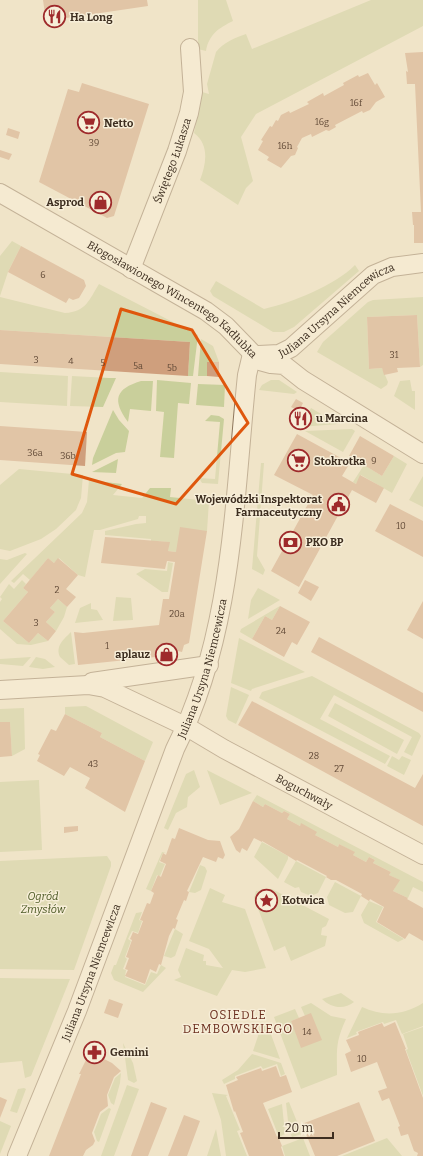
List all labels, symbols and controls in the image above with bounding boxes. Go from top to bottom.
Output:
restaurant icon: Ha Long [42,4,68,30]
place label: Ha Long [70,11,113,24]
house number: 16f [350,98,363,108]
supermarket icon: Netto [76,110,102,136]
street label: Świętego Łukasza [150,116,194,205]
place label: Netto [104,117,133,130]
house number: 16g [315,117,329,127]
house number: 39 [89,138,99,148]
house number: 16h [278,141,293,151]
shop icon: Asprod [87,189,113,215]
place label: Asprod [46,196,84,209]
street label: Błogosławionego Wincentego Kadłubka [85,238,260,361]
street label: Juliana Ursyna Niemcewicza [275,260,396,360]
house number: 6 [40,270,46,280]
house number: 31 [390,350,399,360]
house number: 3 [33,355,39,365]
house number: 4 [68,356,74,366]
house number: 5 [101,358,106,368]
house number: 5a [133,361,143,371]
house number: 5b [167,363,177,373]
restaurant icon: u Marcina [288,405,314,431]
place label: u Marcina [316,412,369,425]
house number: 36a [27,448,43,458]
supermarket icon: Stokrotka [286,448,312,474]
house number: 36b [60,451,76,461]
place label: Stokrotka [314,455,366,468]
house number: 9 [371,456,377,466]
public building icon: Wojewódzki Inspektorat Farmaceutyczny [325,492,351,518]
place label: Wojewódzki Inspektorat Farmaceutyczny [195,493,323,519]
house number: 10 [396,521,406,531]
bank icon: PKO BP [278,529,304,555]
place label: PKO BP [306,536,344,549]
house number: 2 [55,585,60,595]
street label: Juliana Ursyna Niemcewicza [174,598,229,741]
house number: 20a [169,609,185,619]
house number: 3 [33,618,39,628]
house number: 24 [276,626,287,636]
house number: 1 [105,641,109,651]
shop icon: aplauz [153,641,179,667]
place label: aplauz [115,648,150,661]
house number: 28 [309,751,319,761]
house number: 43 [88,759,98,769]
house number: 27 [334,764,344,774]
street label: Boguchwały [273,771,335,812]
place icon: Kotwica [253,887,279,913]
park label: Ogród Zmysłów [21,890,66,916]
place label: Kotwica [282,894,325,907]
street label: Juliana Ursyna Niemcewicza [58,902,123,1044]
district label: OSIEDLE DEMBOWSKIEGO [183,1008,293,1036]
house number: 14 [303,1027,312,1037]
pharmacy icon: Gemini [82,1039,108,1065]
place label: Gemini [110,1046,149,1059]
house number: 10 [357,1054,367,1064]
scale bar [279,1114,333,1140]
text: 20 m [285,1121,314,1135]

